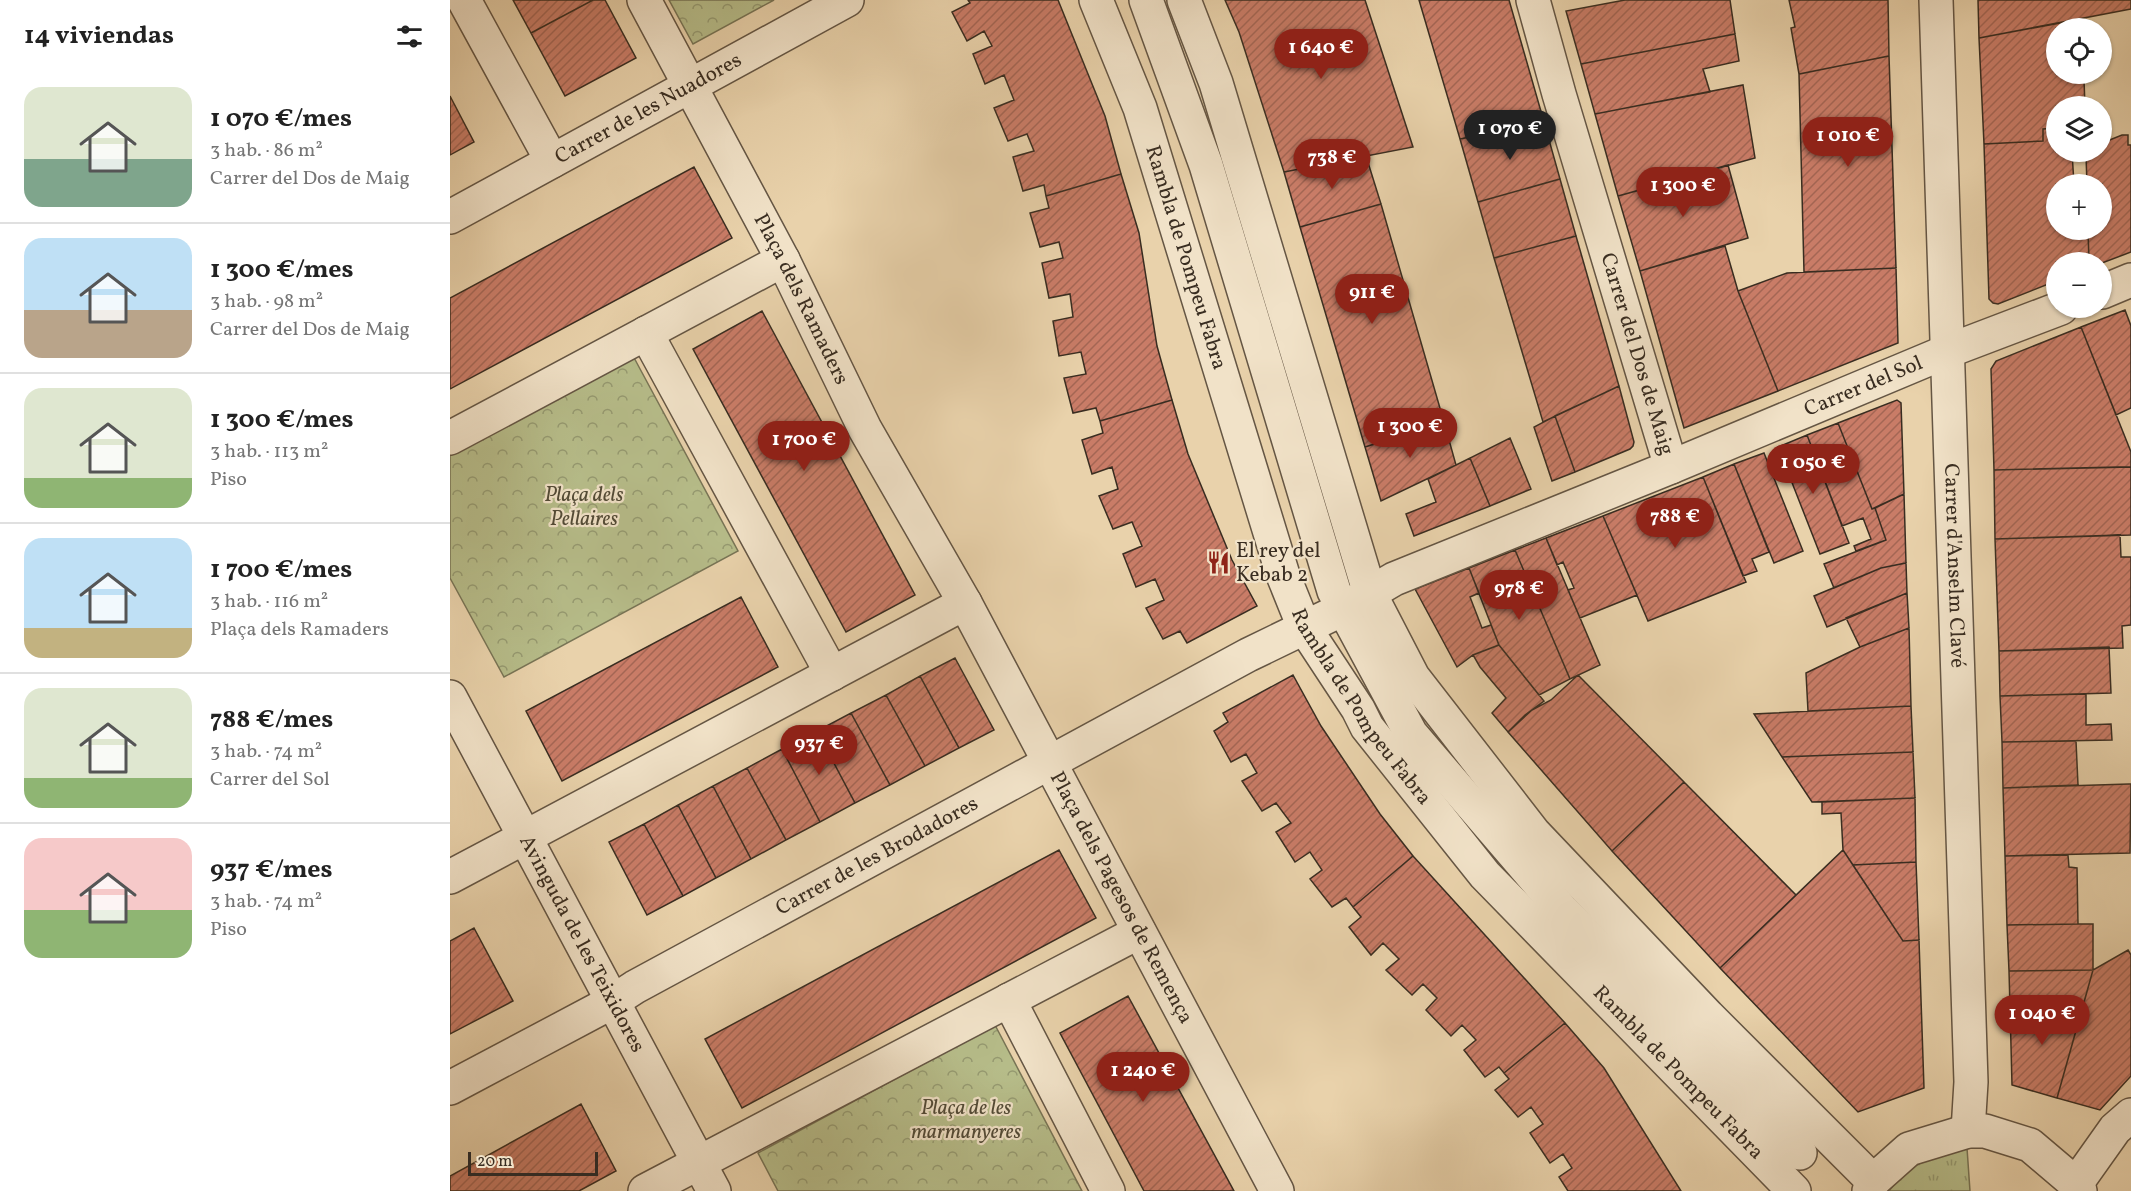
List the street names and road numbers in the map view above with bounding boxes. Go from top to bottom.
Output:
street label: Carrer de les Nuadores [550,46,747,171]
street label: Rambla de Pompeu Fabra [1138,142,1234,373]
street label: Plaça dels Ramaders [746,208,856,390]
street label: Carrer del Dos de Maig [1593,249,1681,459]
street label: Carrer del Sol [1800,349,1927,424]
street label: Carrer d'Anselm Clavé [1936,463,1972,669]
street label: Rambla de Pompeu Fabra [1284,604,1438,811]
street label: Plaça dels Pagesos de Remença [1042,766,1200,1029]
street label: Carrer de les Brodadores [770,789,983,923]
street label: Avinguda de les Teixidores [512,830,652,1058]
street label: Rambla de Pompeu Fabra [1586,979,1770,1166]

